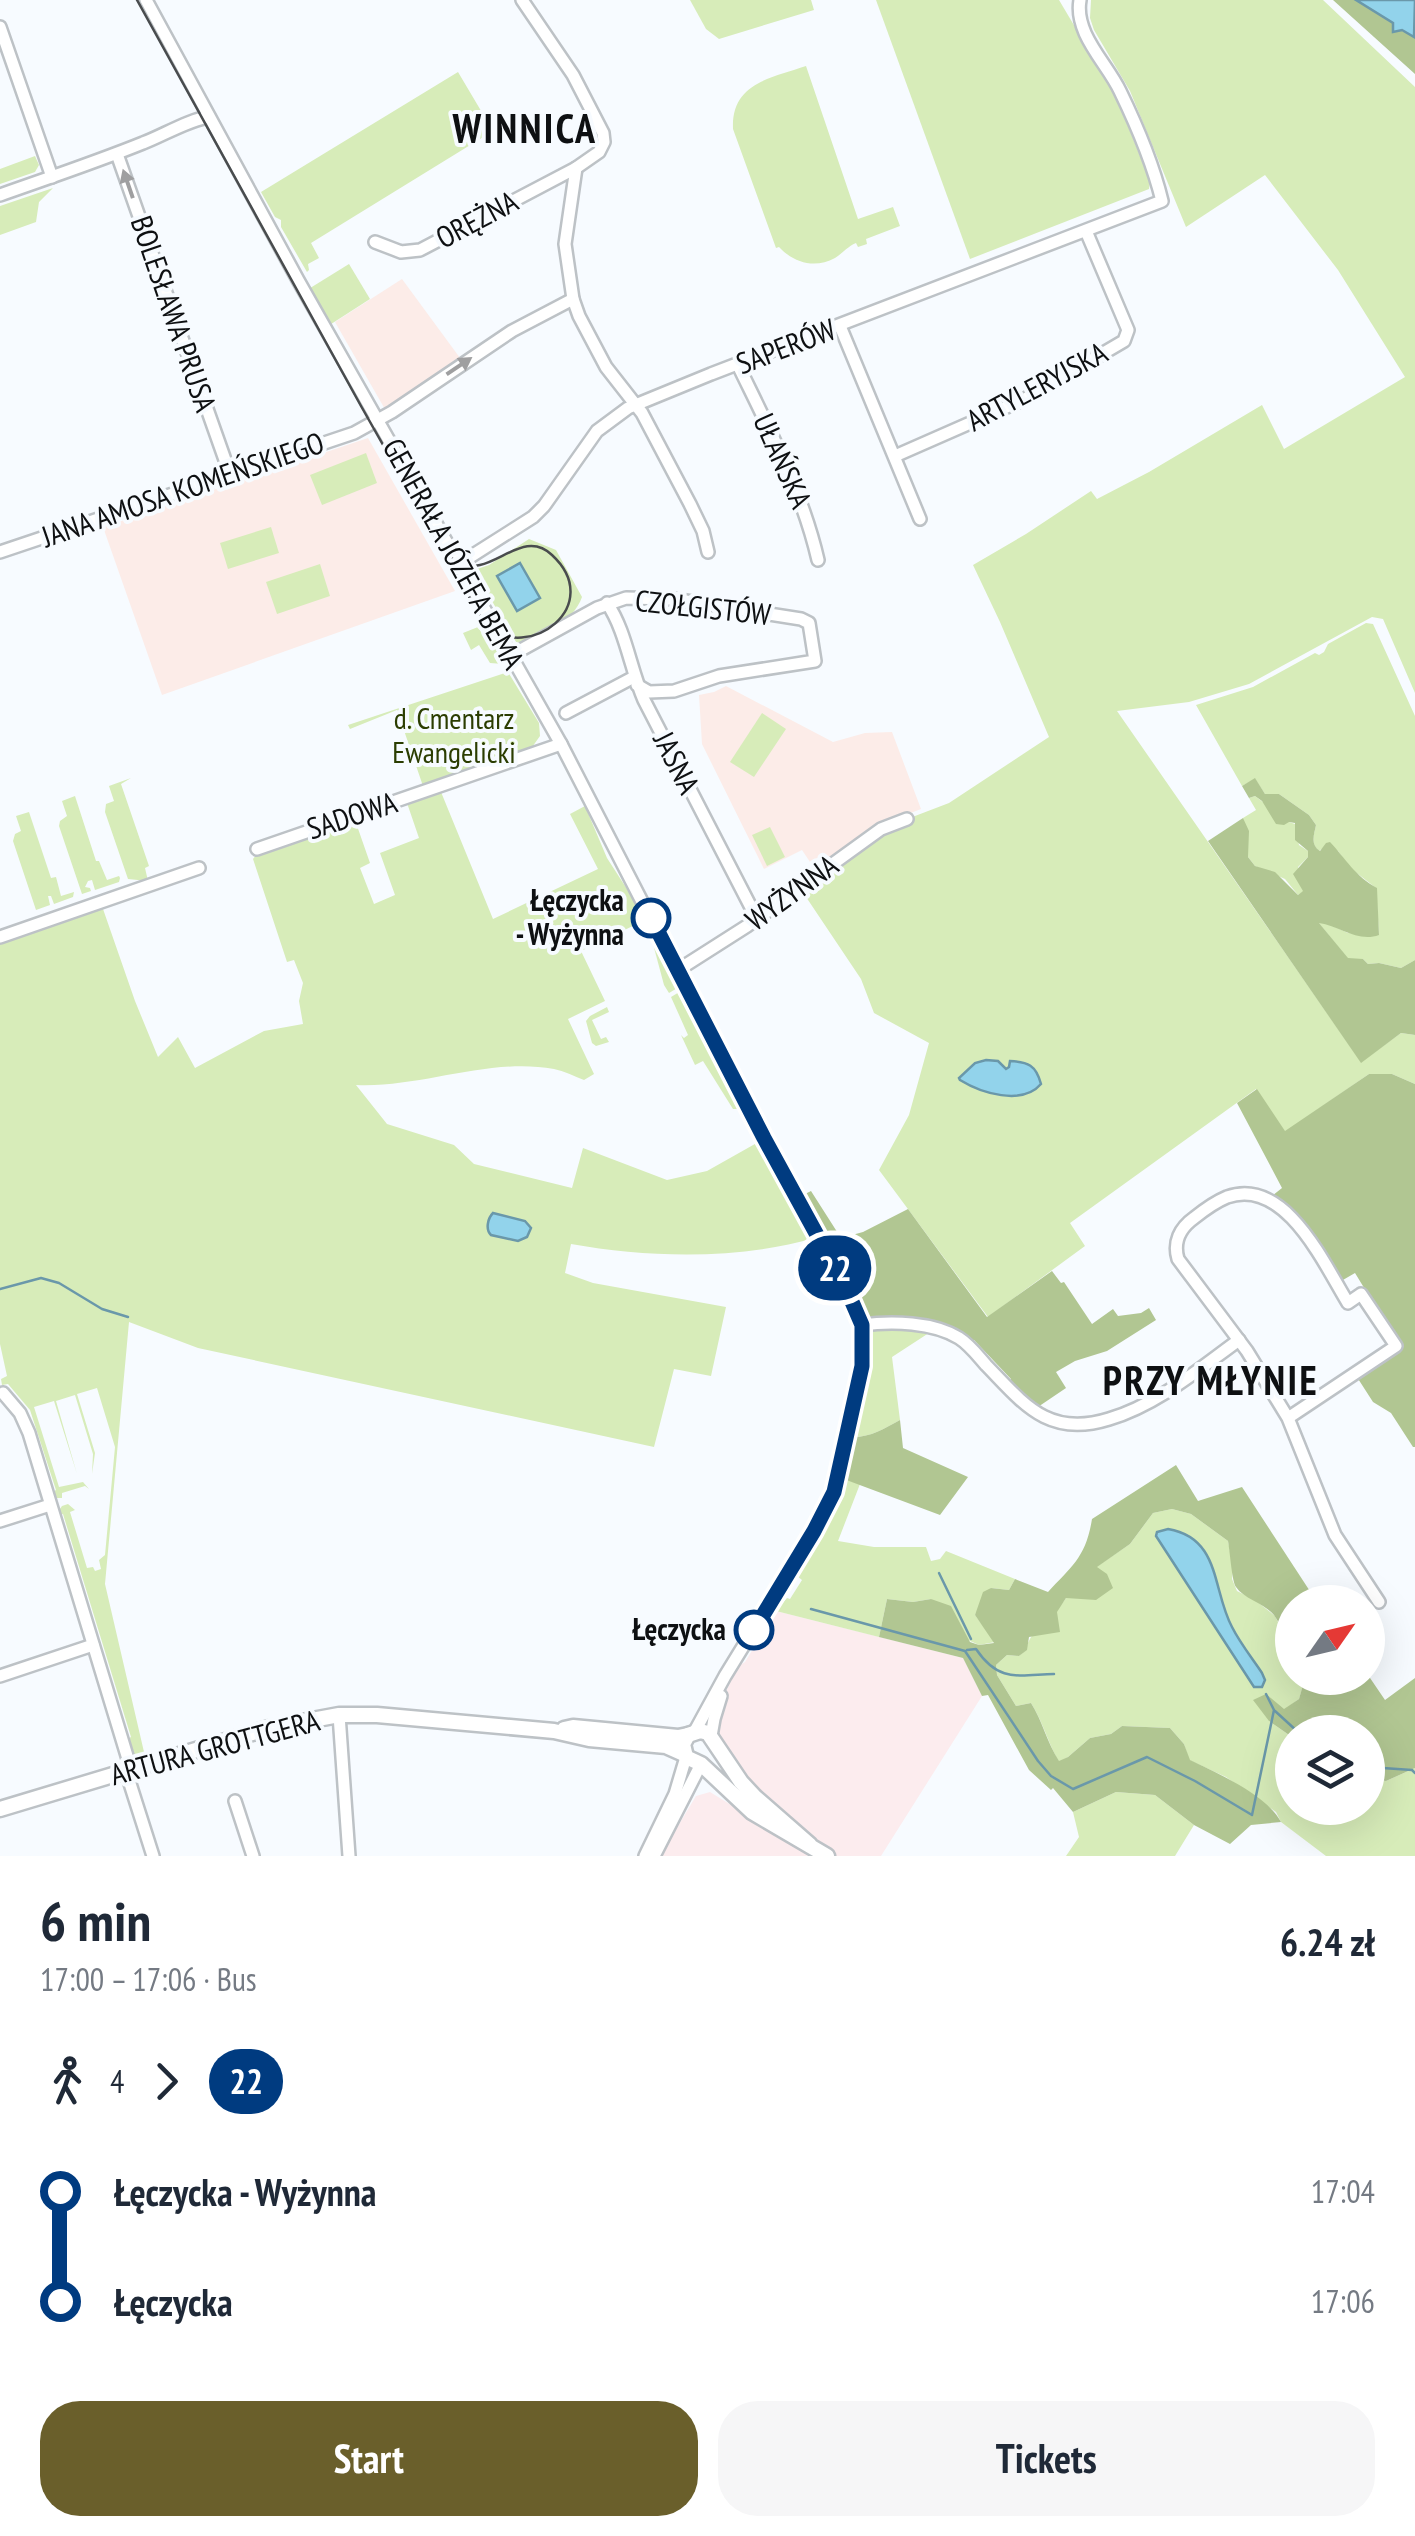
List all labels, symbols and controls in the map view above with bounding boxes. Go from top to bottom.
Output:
district label: WINNICA [451,102,598,154]
one-way arrow [119,169,134,199]
street label: ORĘŻNA [429,181,525,256]
street label: BOLESŁAWA PRUSA [123,210,226,417]
street label: SAPERÓW [730,309,841,382]
street label: ARTYLERYJSKA [959,332,1114,439]
one-way arrow [445,358,472,376]
street label: UŁAŃSKA [745,407,822,515]
street label: JANA AMOSA KOMEŃSKIEGO [35,422,329,556]
street label: GENERAŁA JÓZEFA BEMA [375,431,534,676]
street label: CZOŁGISTÓW [634,580,773,633]
park label: d. Cmentarz Ewangelicki [392,698,516,771]
street label: JASNA [645,724,710,801]
street label: SADOWA [302,782,402,847]
street label: WYŻYNNA [737,845,846,939]
place label: Łęczycka - Wyżynna [515,880,624,953]
marker: Łęczycka - Wyżynna [632,899,670,937]
line badge: 22 [790,1236,880,1300]
text: 22 [818,1245,852,1291]
district label: PRZY MŁYNIE [1103,1354,1319,1406]
north arrow [1275,1585,1385,1695]
map controls [1275,1585,1385,1825]
place label: Łęczycka [632,1609,726,1648]
marker: Łęczycka [735,1611,773,1649]
street label: ARTURA GROTTGERA [106,1700,324,1793]
button: layers [1275,1715,1385,1825]
text: 6 min [40,1885,151,1956]
text: 6.24 zł [1280,1917,1375,1966]
text: 17:00 – 17:06 · Bus [40,1958,257,2000]
icon: walk [40,2054,95,2109]
icon: forward [139,2054,194,2109]
text: 22 [229,2058,263,2104]
text: 4 [110,2060,124,2102]
text: Łęczycka - Wyżynna [114,2167,377,2216]
text: 17:04 [1311,2170,1375,2212]
text: Łęczycka [114,2277,233,2326]
text: 17:06 [1311,2280,1375,2322]
button: Start [40,2401,698,2516]
button: Tickets [718,2401,1375,2516]

